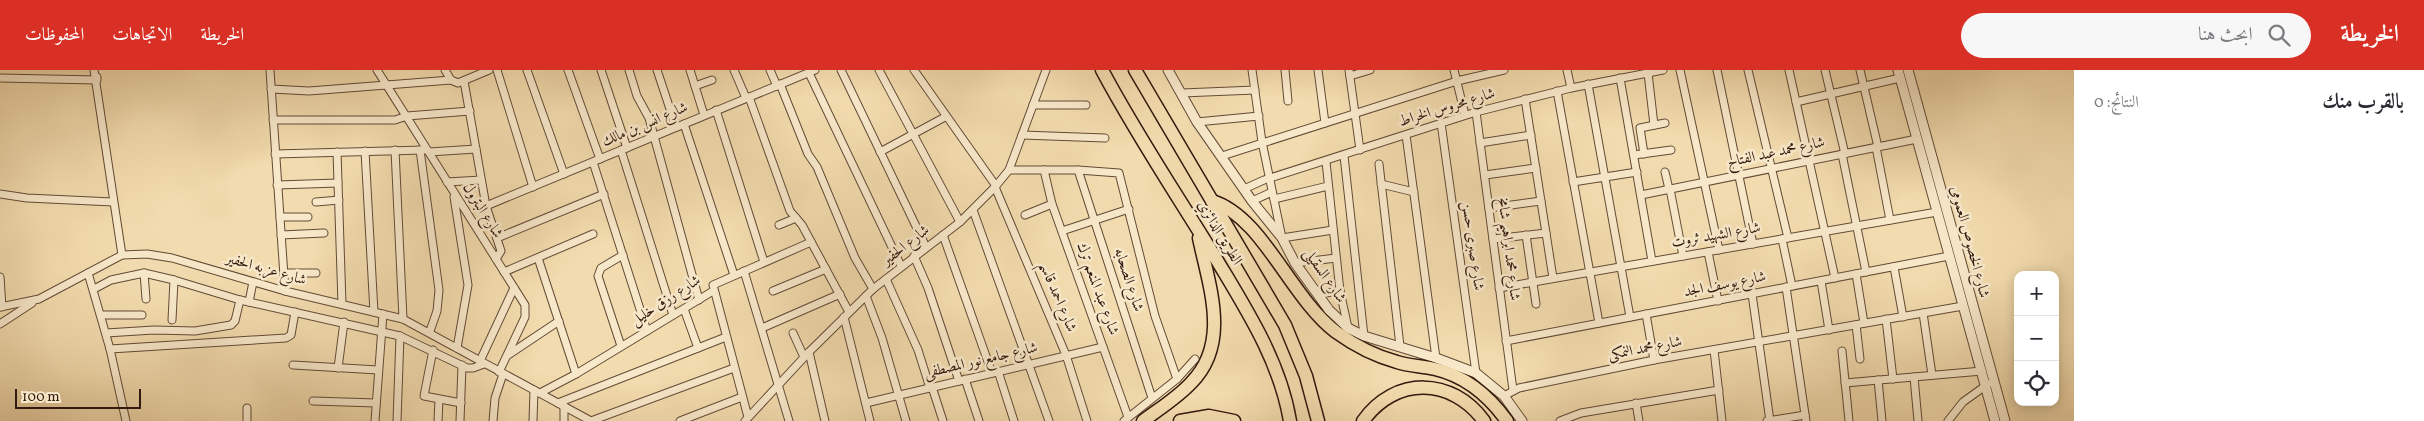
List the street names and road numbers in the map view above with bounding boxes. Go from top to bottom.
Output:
street label: شارع محروس الخراط [1396,83,1498,134]
street label: شارع انس بن مالك [599,97,692,153]
street label: شارع محمد عبد الفتاح [1725,132,1827,175]
street label: شارع البترول [456,179,507,243]
street label: شارع الخصوص العمومى [1943,184,1994,301]
street label: شارع محمد ابراهيم شامخ [1488,196,1525,302]
street label: الطريق الدائري [1191,197,1247,269]
street label: شارع صبرى حسن [1454,200,1489,292]
street label: شارع الشهيد ثروت [1670,218,1762,255]
street label: شارع الحفير [876,221,935,273]
street label: شارع عبد المنعم ترك [1069,240,1124,339]
street label: شارع السقيلى [1297,244,1351,308]
street label: شارع الصحابه [1107,245,1148,315]
street label: شارع عزبه الحفير [221,248,309,292]
street label: شارع احمد قاسم [1030,258,1081,337]
street label: شارع يوسف الجد [1682,267,1768,304]
street label: شارع رزق خليل [627,270,706,332]
street label: شارع محمد النمكى [1606,332,1684,367]
street label: شارع جامع نور المصطفى [922,338,1040,386]

